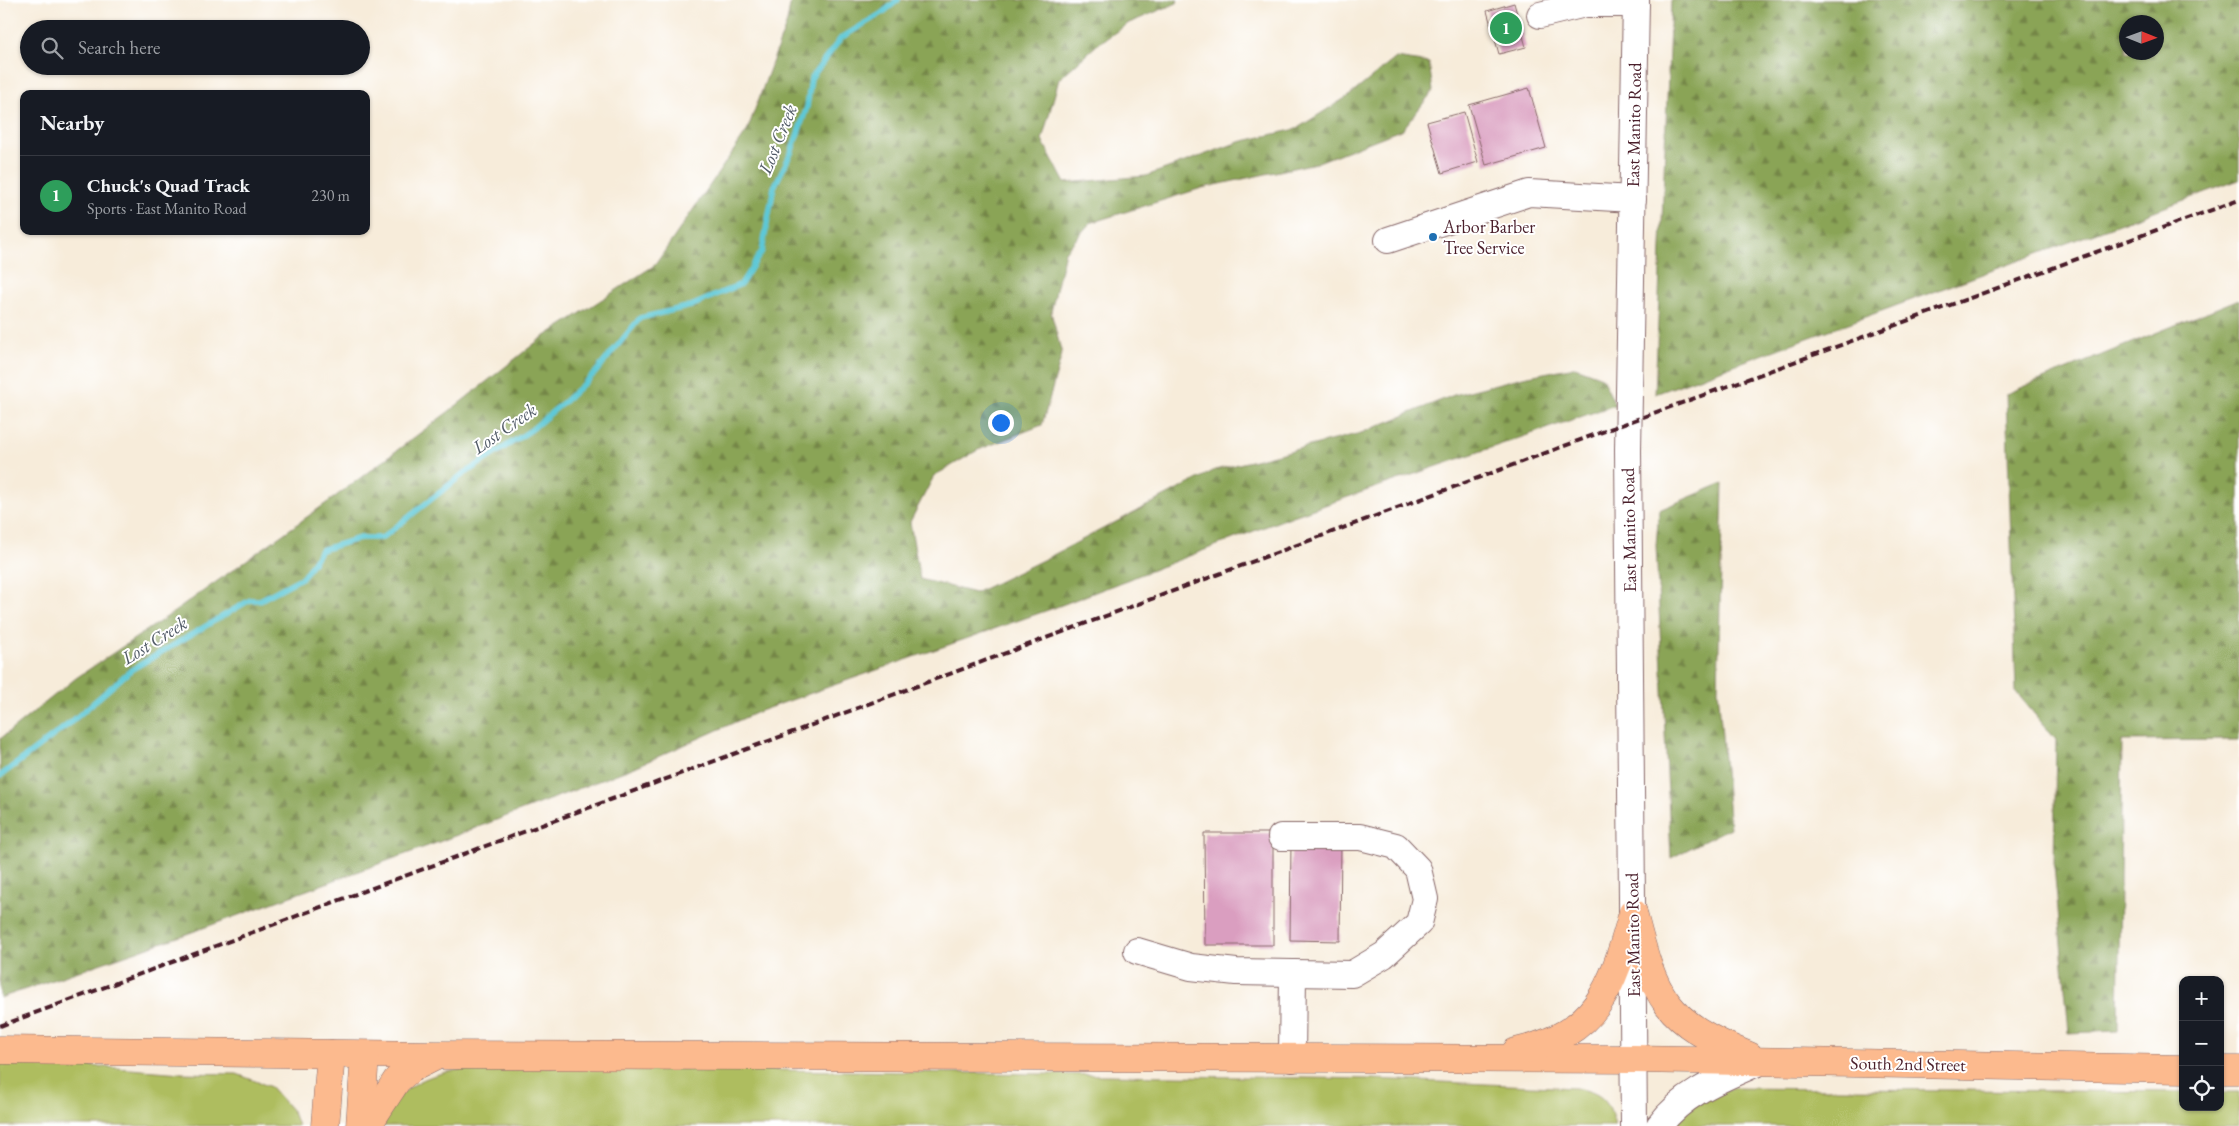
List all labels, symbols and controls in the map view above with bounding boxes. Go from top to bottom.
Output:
pin: 1 [1490,9,1522,47]
north arrow [2119,15,2164,60]
search box [20,20,370,75]
icon: search [38,34,66,62]
text: Search here [78,35,160,60]
street label: East Manito Road [1621,62,1646,188]
water label: Lost Creek [752,100,803,179]
text: Nearby [40,109,104,136]
text: Chuck's Quad Track [87,173,250,198]
text: 1 [52,185,60,206]
text: 230 m [311,185,350,206]
text: Sports · East Manito Road [87,198,247,219]
place label: Arbor Barber Tree Service [1442,215,1535,259]
marker: Arbor Barber Tree Service [1427,231,1439,243]
water label: Lost Creek [466,397,542,460]
your location [988,410,1014,436]
street label: East Manito Road [1616,467,1641,593]
water label: Lost Creek [116,610,192,671]
street label: East Manito Road [1620,872,1645,998]
map controls [2179,976,2224,1111]
button: + [2179,976,2224,1021]
button: − [2179,1021,2224,1066]
street label: South 2nd Street [1850,1051,1966,1076]
button: locate [2179,1066,2224,1111]

